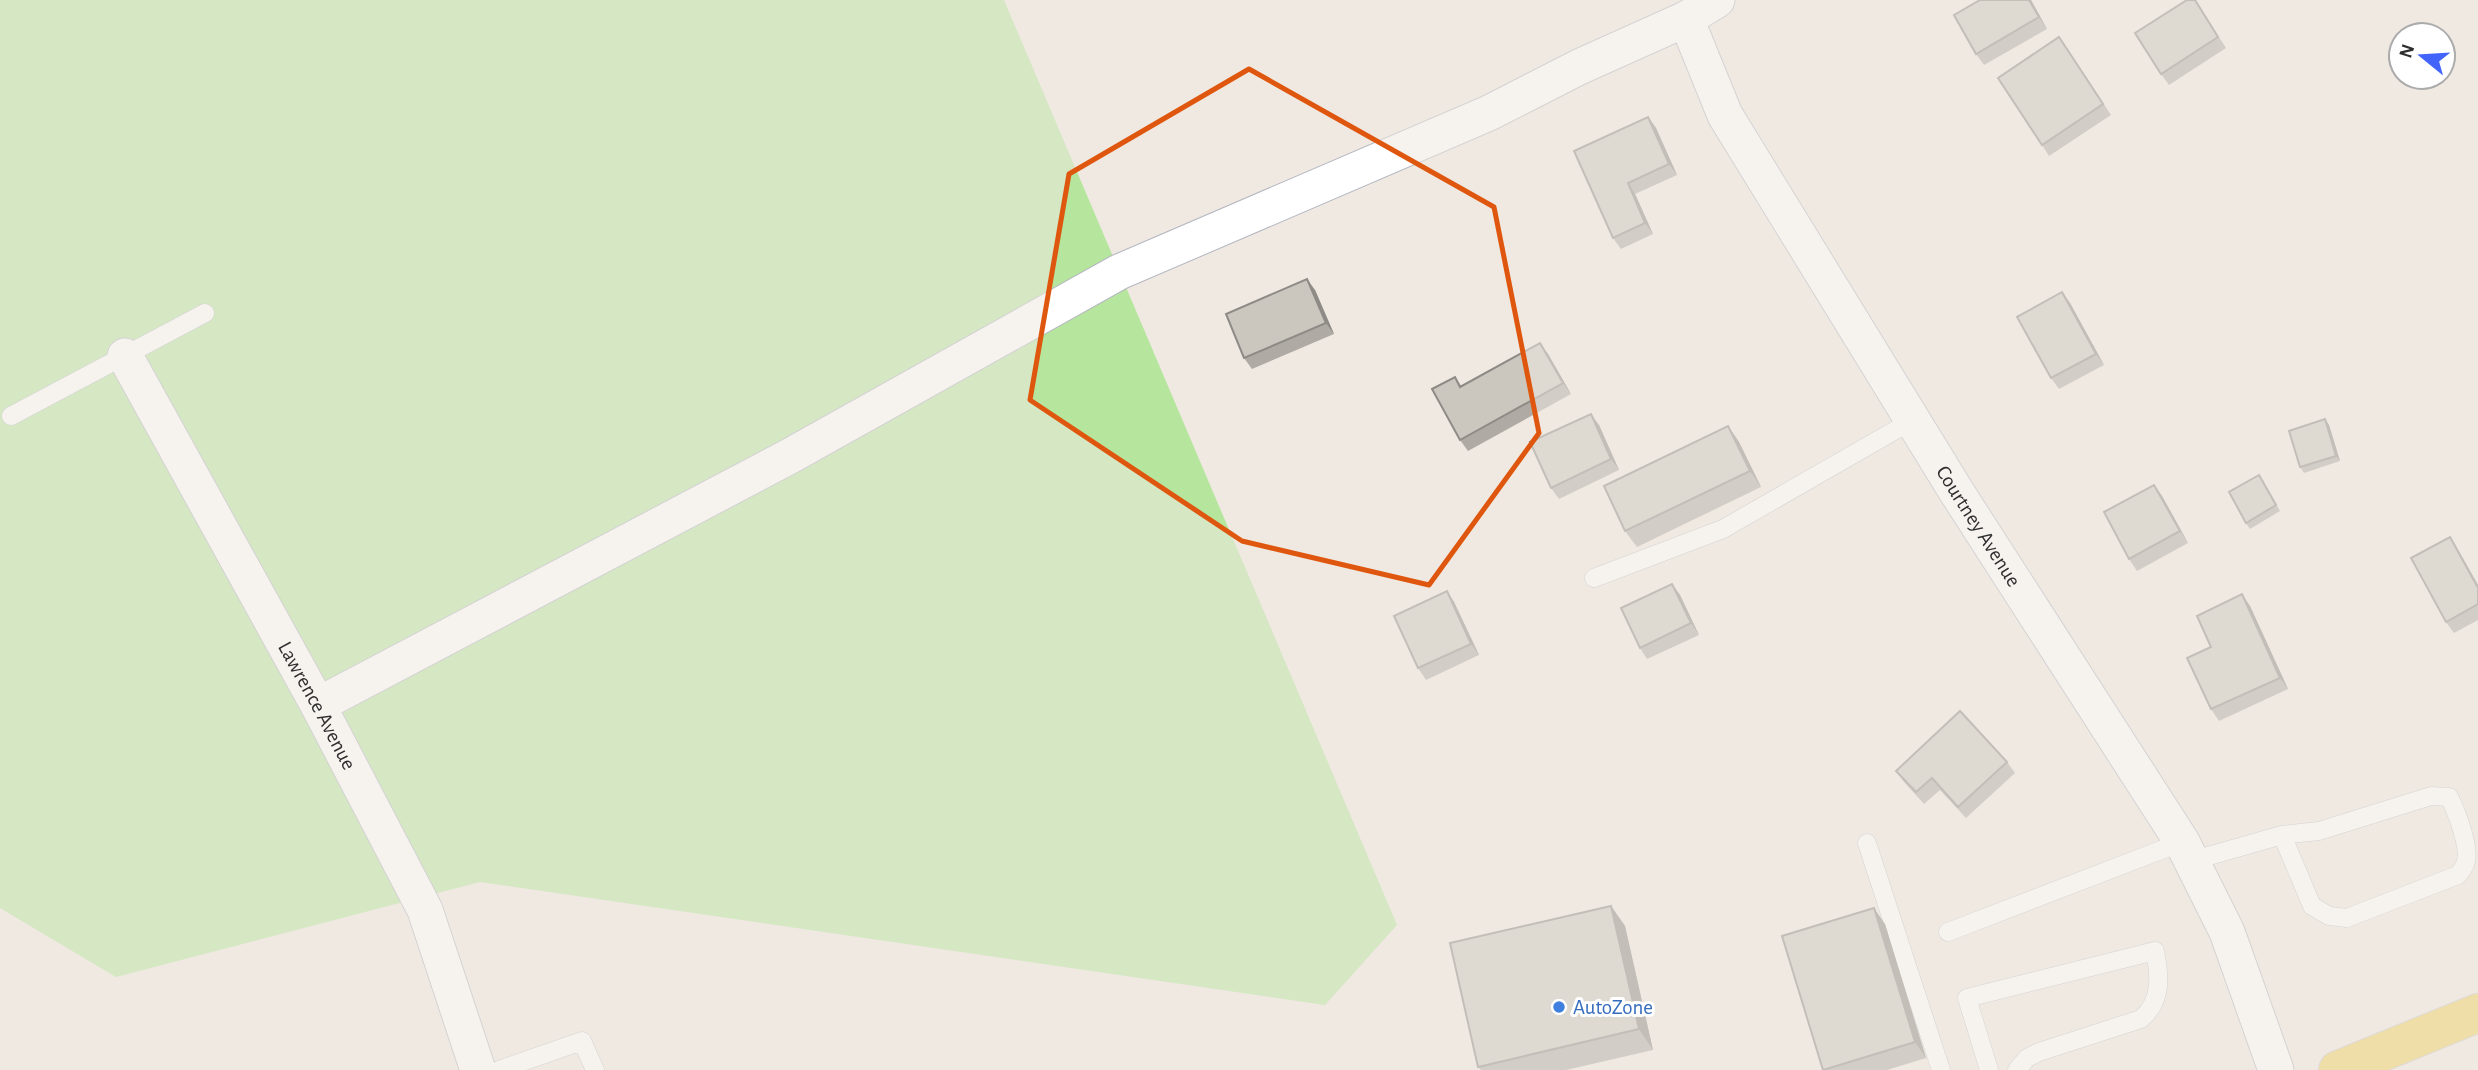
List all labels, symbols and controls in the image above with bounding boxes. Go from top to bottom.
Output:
north arrow [2387,21,2457,91]
text: N [2396,42,2418,60]
street label: Courtney Avenue [1933,462,2025,590]
street label: Lawrence Avenue [275,638,360,773]
place label: AutoZone [1573,997,1653,1018]
marker: AutoZone [1551,999,1567,1015]

